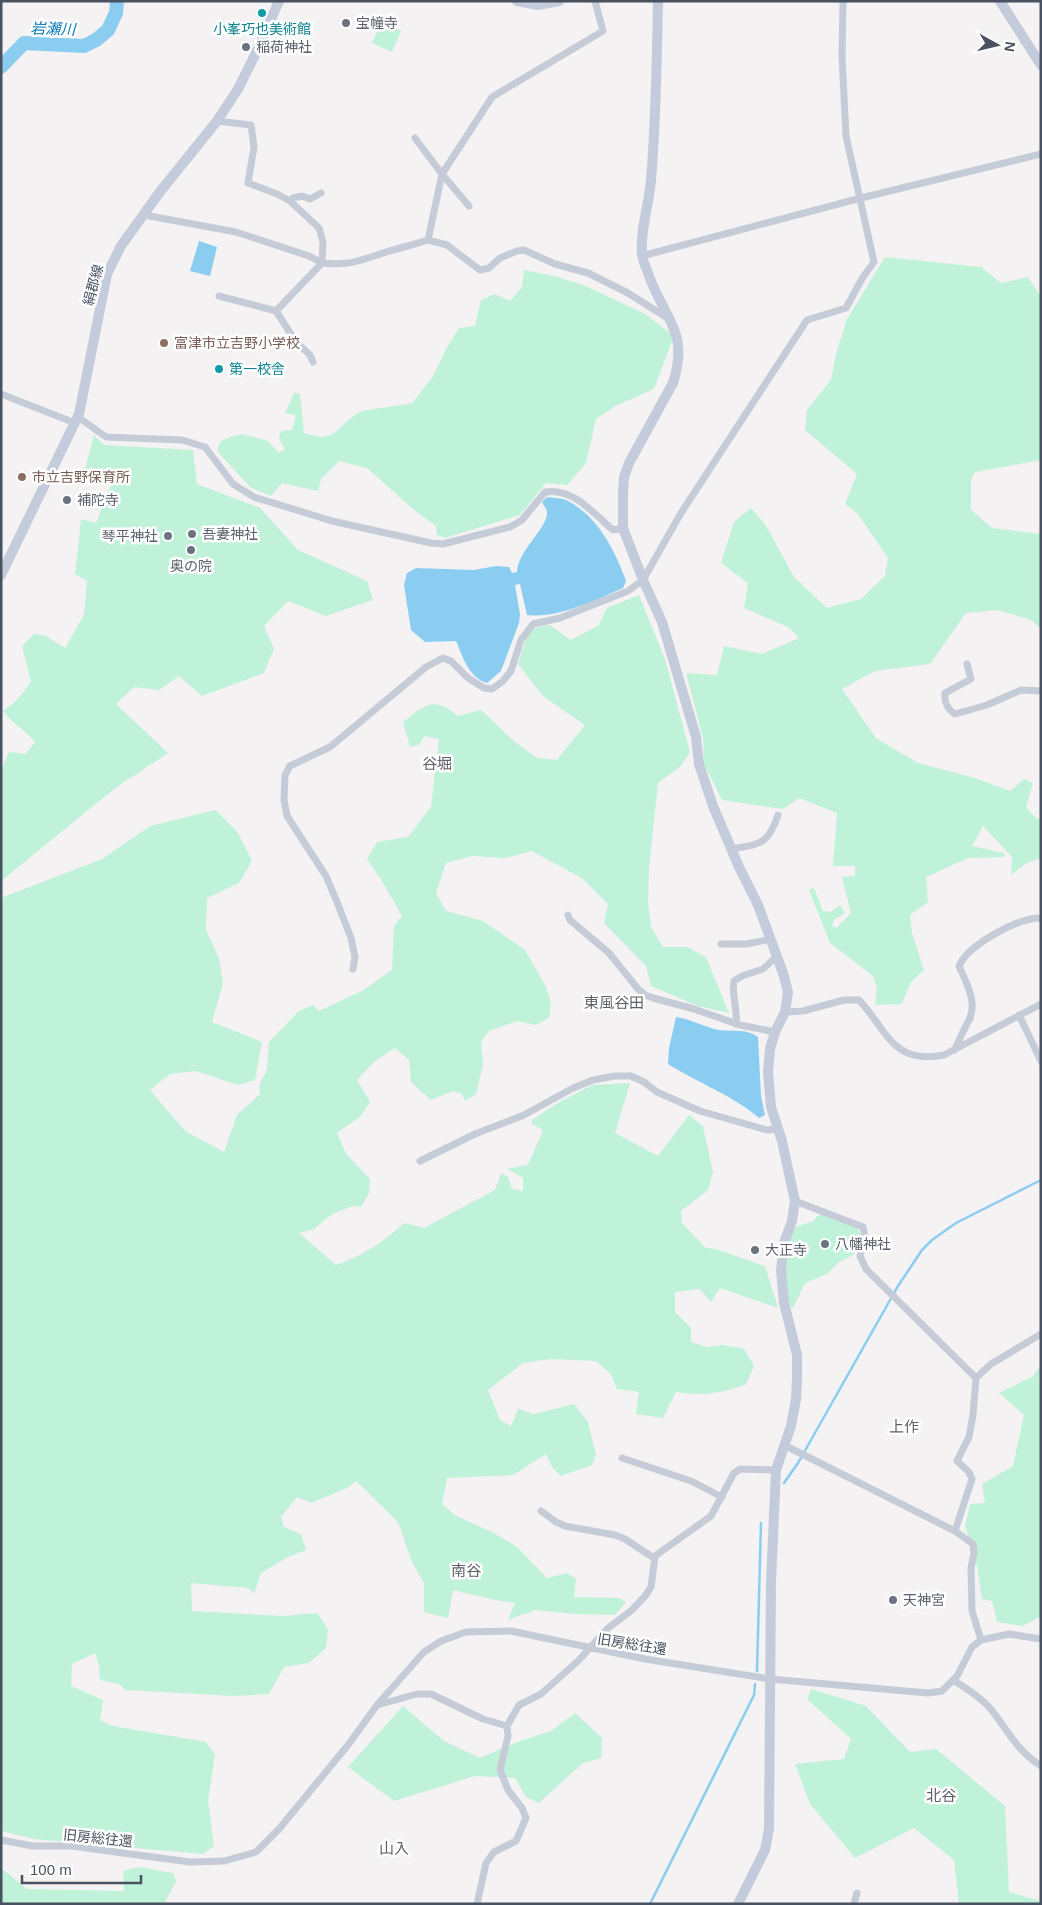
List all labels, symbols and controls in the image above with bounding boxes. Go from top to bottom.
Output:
marker: 小峯巧也美術館 [256,7,268,19]
place label: 宝幢寺 [356,15,398,31]
marker: 宝幢寺 [340,17,352,29]
water label: 岩瀬川 [30,19,78,38]
north arrow [972,20,1022,70]
place label: 小峯巧也美術館 [213,21,311,37]
place label: 稲荷神社 [256,39,312,55]
marker: 稲荷神社 [240,41,252,53]
text: N [1001,41,1019,53]
street label: 絹郡線 [80,263,106,307]
place label: 富津市立吉野小学校 [174,335,300,351]
marker: 富津市立吉野小学校 [158,337,170,349]
place label: 第一校舎 [229,361,285,377]
marker: 第一校舎 [213,363,225,375]
place label: 市立吉野保育所 [32,469,130,485]
marker: 市立吉野保育所 [16,471,28,483]
place label: 補陀寺 [77,492,119,508]
marker: 補陀寺 [61,494,73,506]
place label: 吾妻神社 [202,526,258,542]
place label: 琴平神社 [102,528,158,544]
marker: 吾妻神社 [186,528,198,540]
marker: 琴平神社 [162,530,174,542]
marker: 奥の院 [185,544,197,556]
place label: 奥の院 [170,558,212,574]
district label: 谷堀 [422,755,452,772]
district label: 東風谷田 [584,994,644,1011]
place label: 八幡神社 [835,1236,891,1252]
marker: 八幡神社 [819,1238,831,1250]
place label: 大正寺 [765,1242,807,1258]
marker: 大正寺 [749,1244,761,1256]
district label: 上作 [889,1418,919,1435]
district label: 南谷 [451,1562,481,1579]
place label: 天神宮 [903,1592,945,1608]
marker: 天神宮 [887,1594,899,1606]
street label: 旧房総往還 [596,1631,668,1657]
district label: 北谷 [926,1787,956,1804]
street label: 旧房総往還 [62,1826,134,1850]
district label: 山入 [379,1840,409,1857]
scale bar [22,1852,141,1884]
text: 100 m [30,1861,72,1878]

